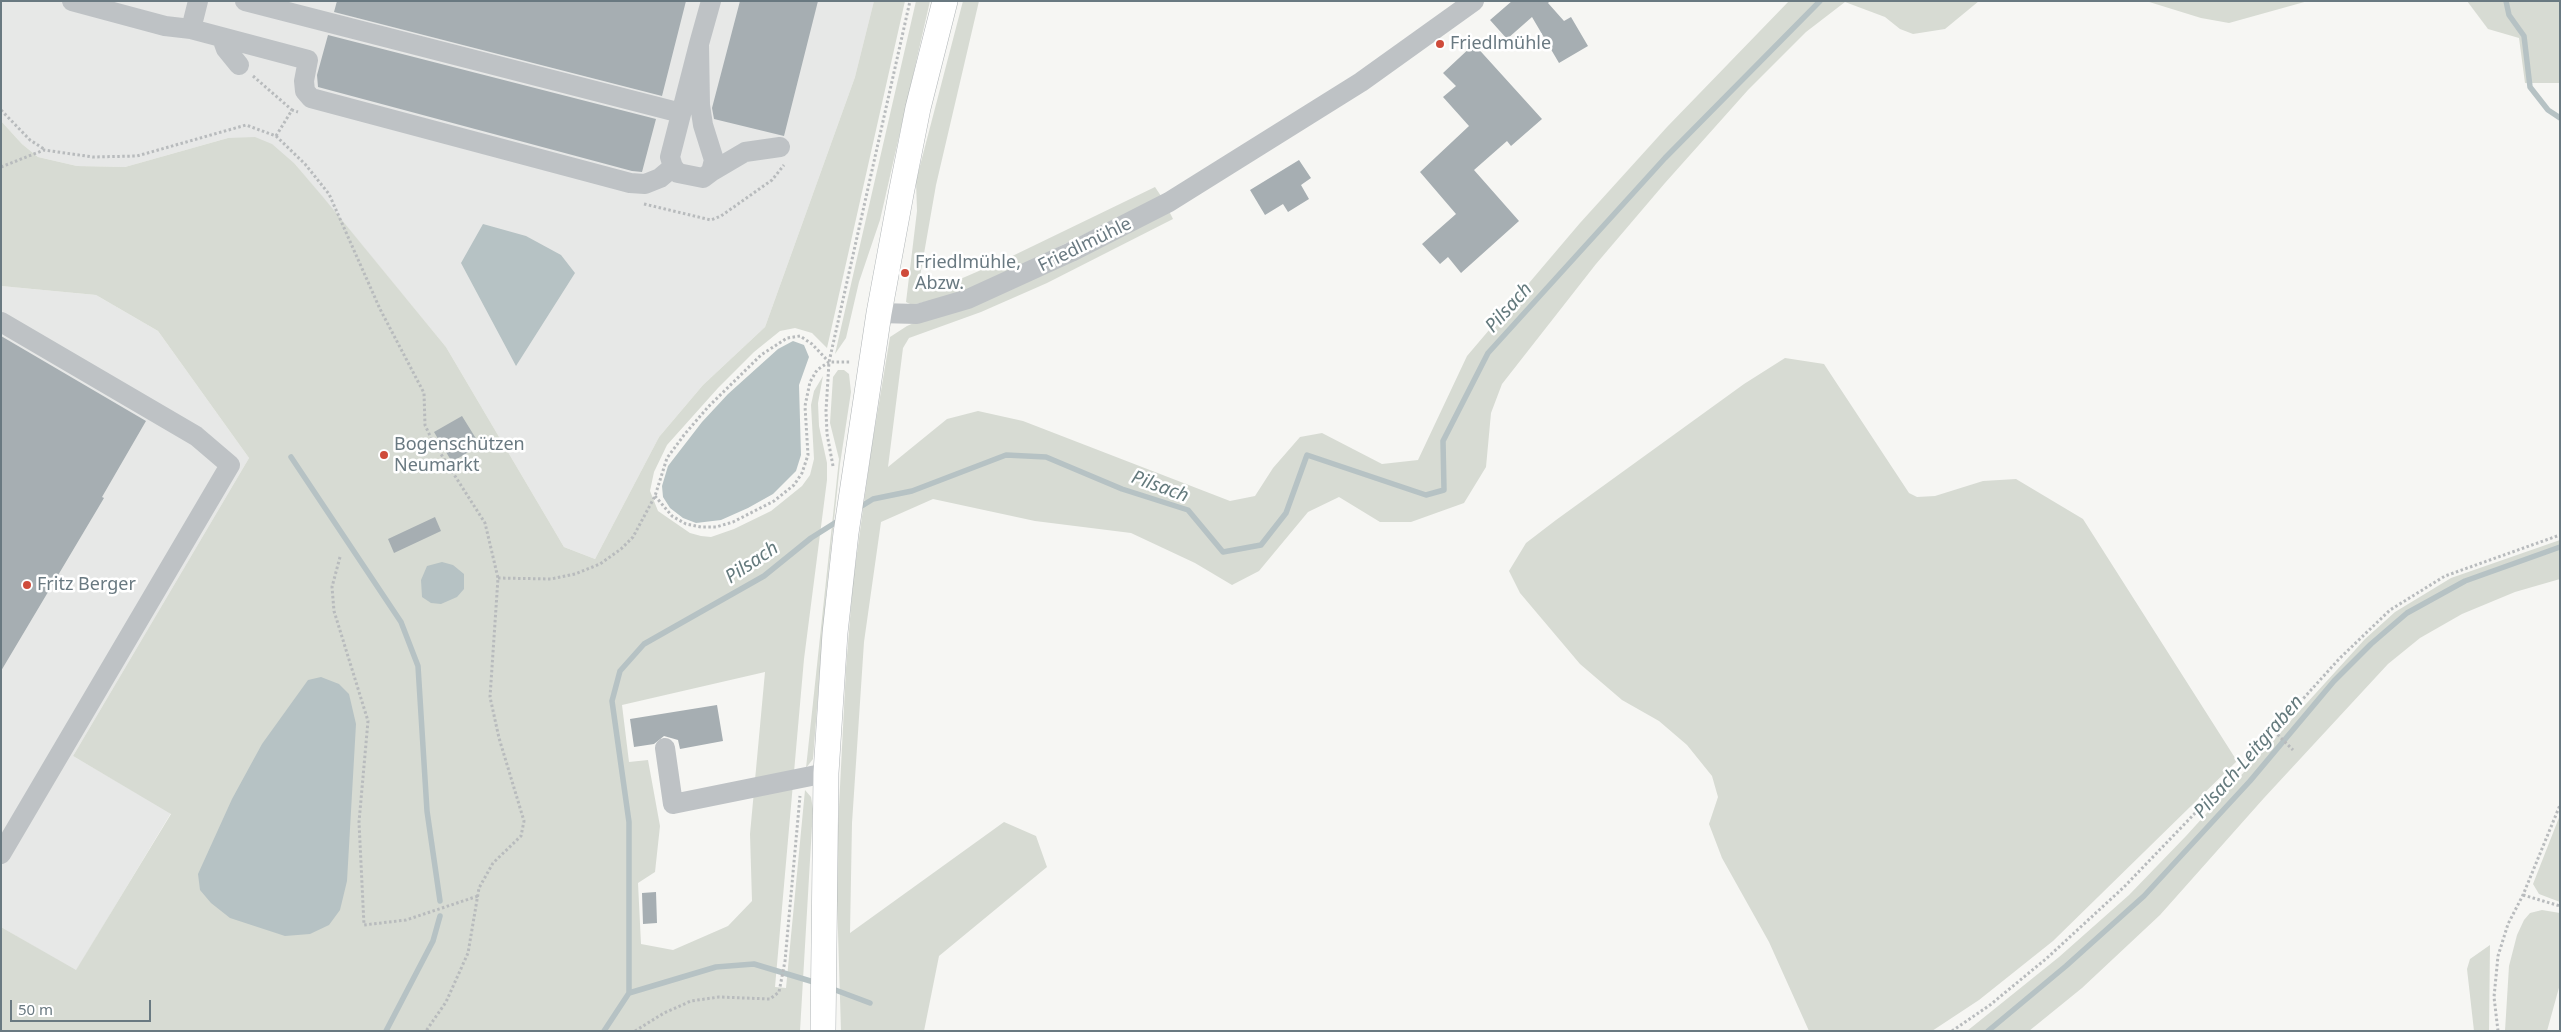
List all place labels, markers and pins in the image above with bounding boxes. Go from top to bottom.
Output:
place label: Friedlmühle [1450,33,1551,55]
marker: Friedlmühle [1434,38,1446,50]
place label: Friedlmühle, Abzw. [915,252,1021,294]
marker: Friedlmühle, Abzw. [899,267,911,279]
place label: Bogenschützen Neumarkt [394,434,525,476]
marker: Bogenschützen Neumarkt [378,449,390,461]
place label: Fritz Berger [37,574,136,596]
marker: Fritz Berger [21,579,33,591]

